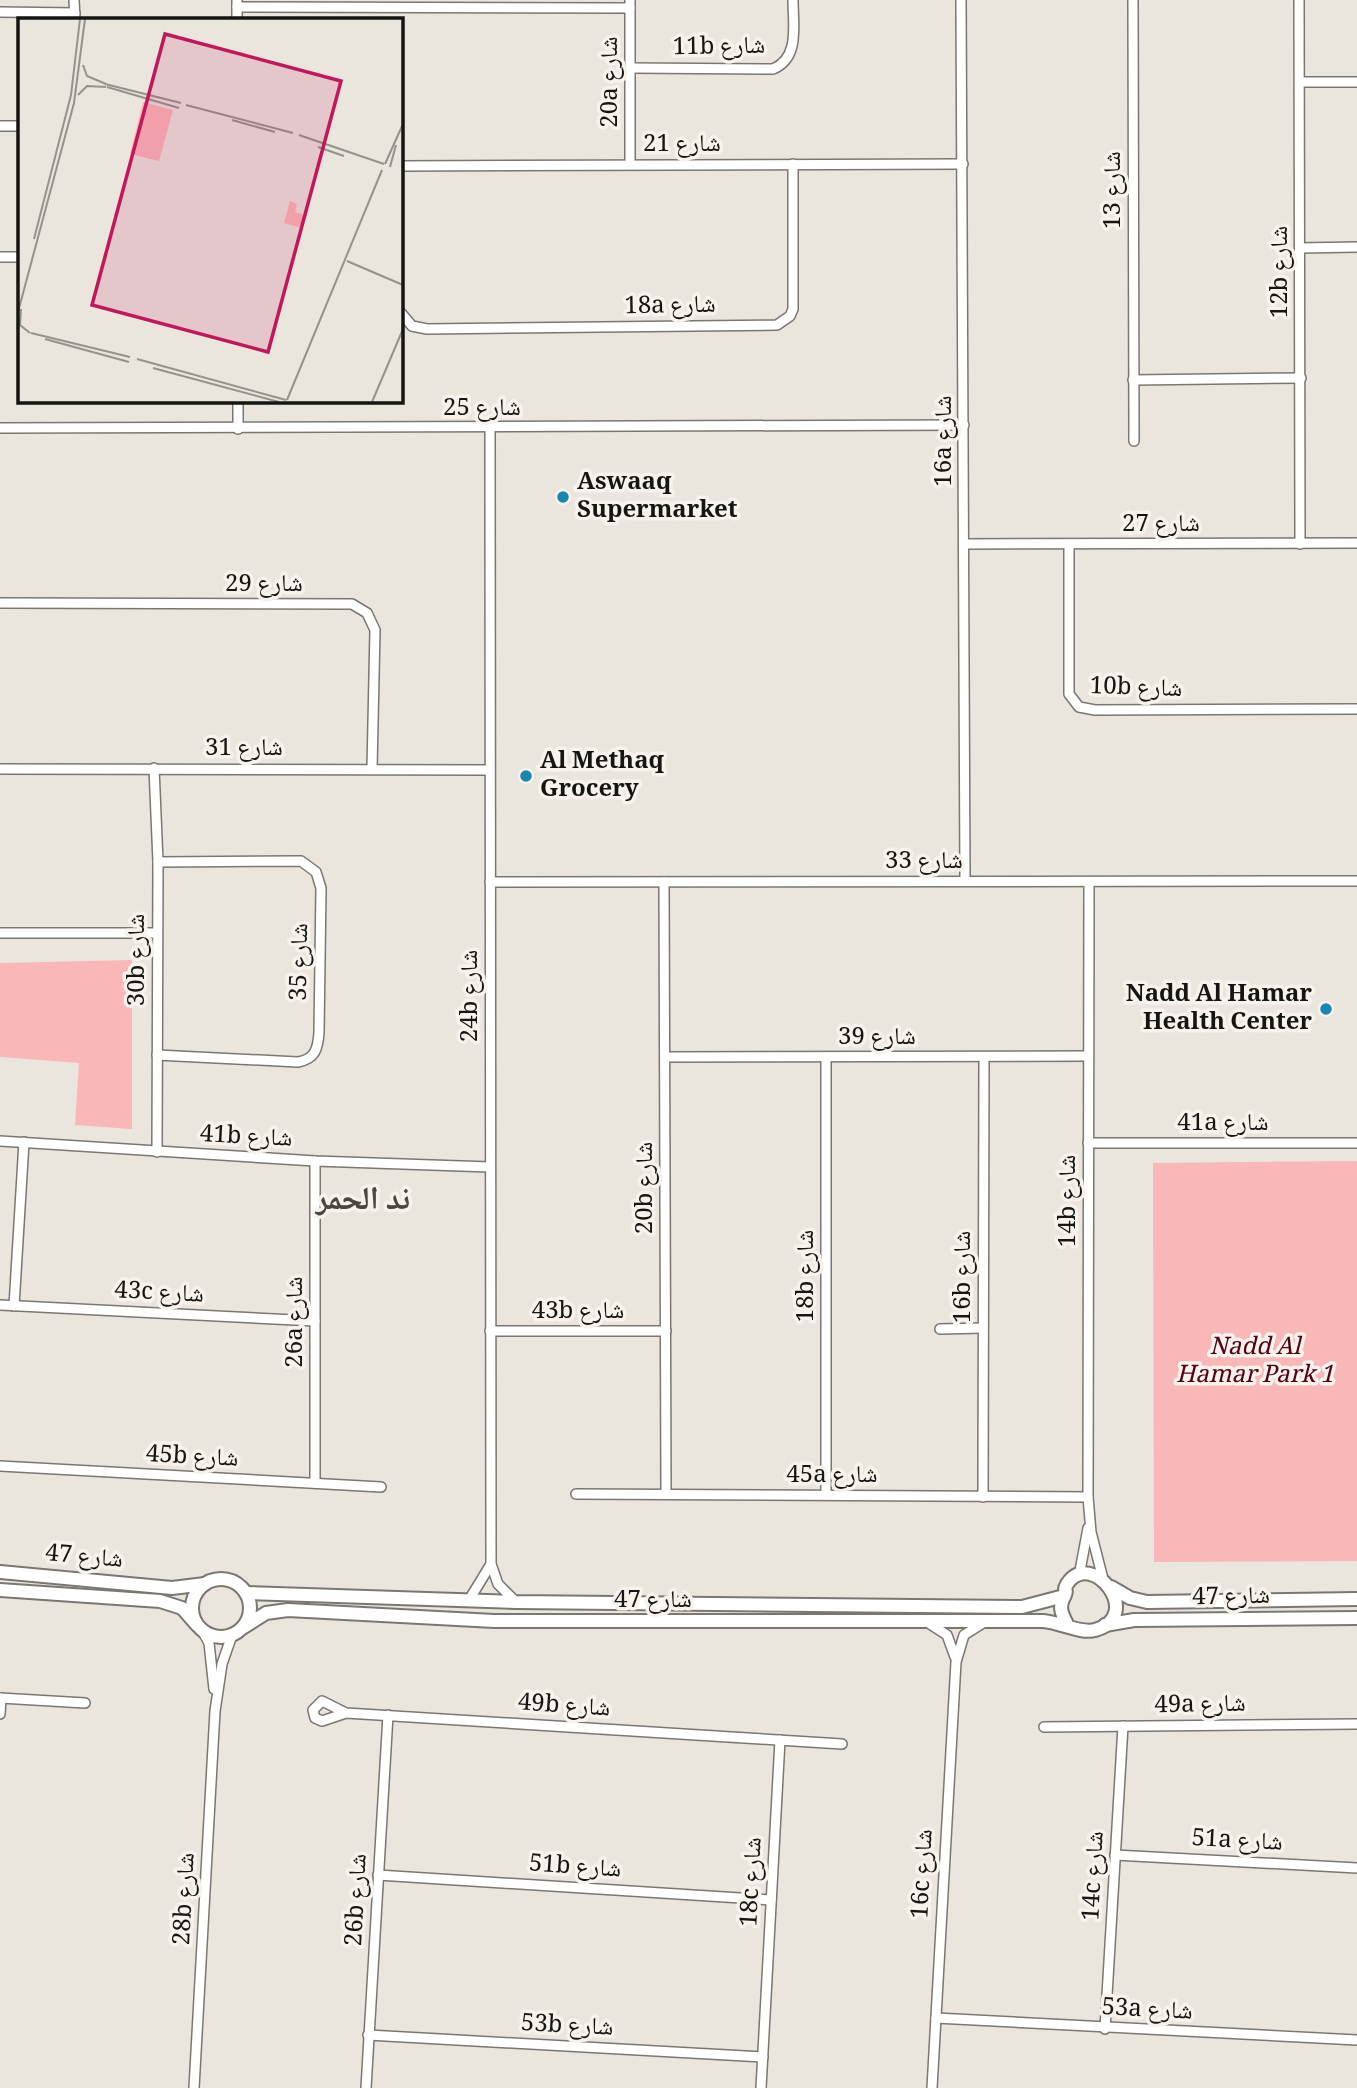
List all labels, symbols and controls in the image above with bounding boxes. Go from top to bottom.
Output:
inset map [18,18,402,402]
street label: 11b شارع [672,27,766,69]
street label: 20a شارع [591,36,632,128]
street label: شارع 21 [643,125,721,166]
street label: شارع 13 [1094,151,1135,229]
street label: 12b شارع [1261,226,1302,318]
street label: 18a شارع [624,286,716,328]
street label: شارع 25 [443,389,521,430]
street label: 16a شارع [925,395,966,487]
place label: Aswaaq Supermarket [577,463,738,532]
marker: Aswaaq Supermarket [555,489,571,505]
street label: شارع 27 [1122,505,1200,546]
street label: شارع 29 [225,565,303,606]
street label: 10b شارع [1089,667,1183,711]
street label: شارع 31 [205,729,283,770]
place label: Al Methaq Grocery [540,742,665,811]
marker: Al Methaq Grocery [518,768,534,784]
street label: شارع 33 [885,842,963,883]
street label: 30b شارع [118,914,159,1006]
street label: شارع 35 [280,923,322,1001]
street label: 24b شارع [451,950,492,1042]
place label: Nadd Al Hamar Health Center [1126,975,1312,1044]
marker: Nadd Al Hamar Health Center [1318,1001,1334,1017]
street label: شارع 39 [838,1018,916,1059]
street label: 41a شارع [1177,1104,1269,1145]
street label: 41b شارع [199,1115,293,1161]
street label: 20b شارع [626,1142,667,1234]
street label: 14b شارع [1049,1155,1090,1247]
district label: ند الحمر [314,1175,410,1229]
street label: 18b شارع [787,1230,828,1322]
street label: 16b شارع [944,1231,985,1323]
street label: 43c شارع [113,1271,205,1317]
street label: 26a شارع [276,1276,317,1368]
street label: 43b شارع [532,1292,624,1333]
park label: Nadd Al Hamar Park 1 [1176,1328,1334,1397]
street label: 45b شارع [145,1435,239,1481]
street label: 45a شارع [786,1456,878,1497]
street label: شارع 47 [43,1534,125,1582]
street label: شارع 47 [1192,1577,1270,1619]
street label: شارع 47 [614,1581,692,1622]
street label: 49b شارع [516,1683,612,1731]
street label: 49a شارع [1154,1685,1246,1727]
street label: 51a شارع [1190,1819,1284,1865]
street label: 16c شارع [901,1828,947,1920]
street label: 14c شارع [1072,1830,1118,1922]
street label: 18c شارع [730,1836,776,1928]
street label: 51b شارع [527,1844,623,1892]
street label: 28b شارع [163,1852,209,1946]
street label: 26b شارع [335,1853,381,1947]
street label: 53a شارع [1100,1988,1194,2034]
street label: 53b شارع [520,2004,614,2050]

